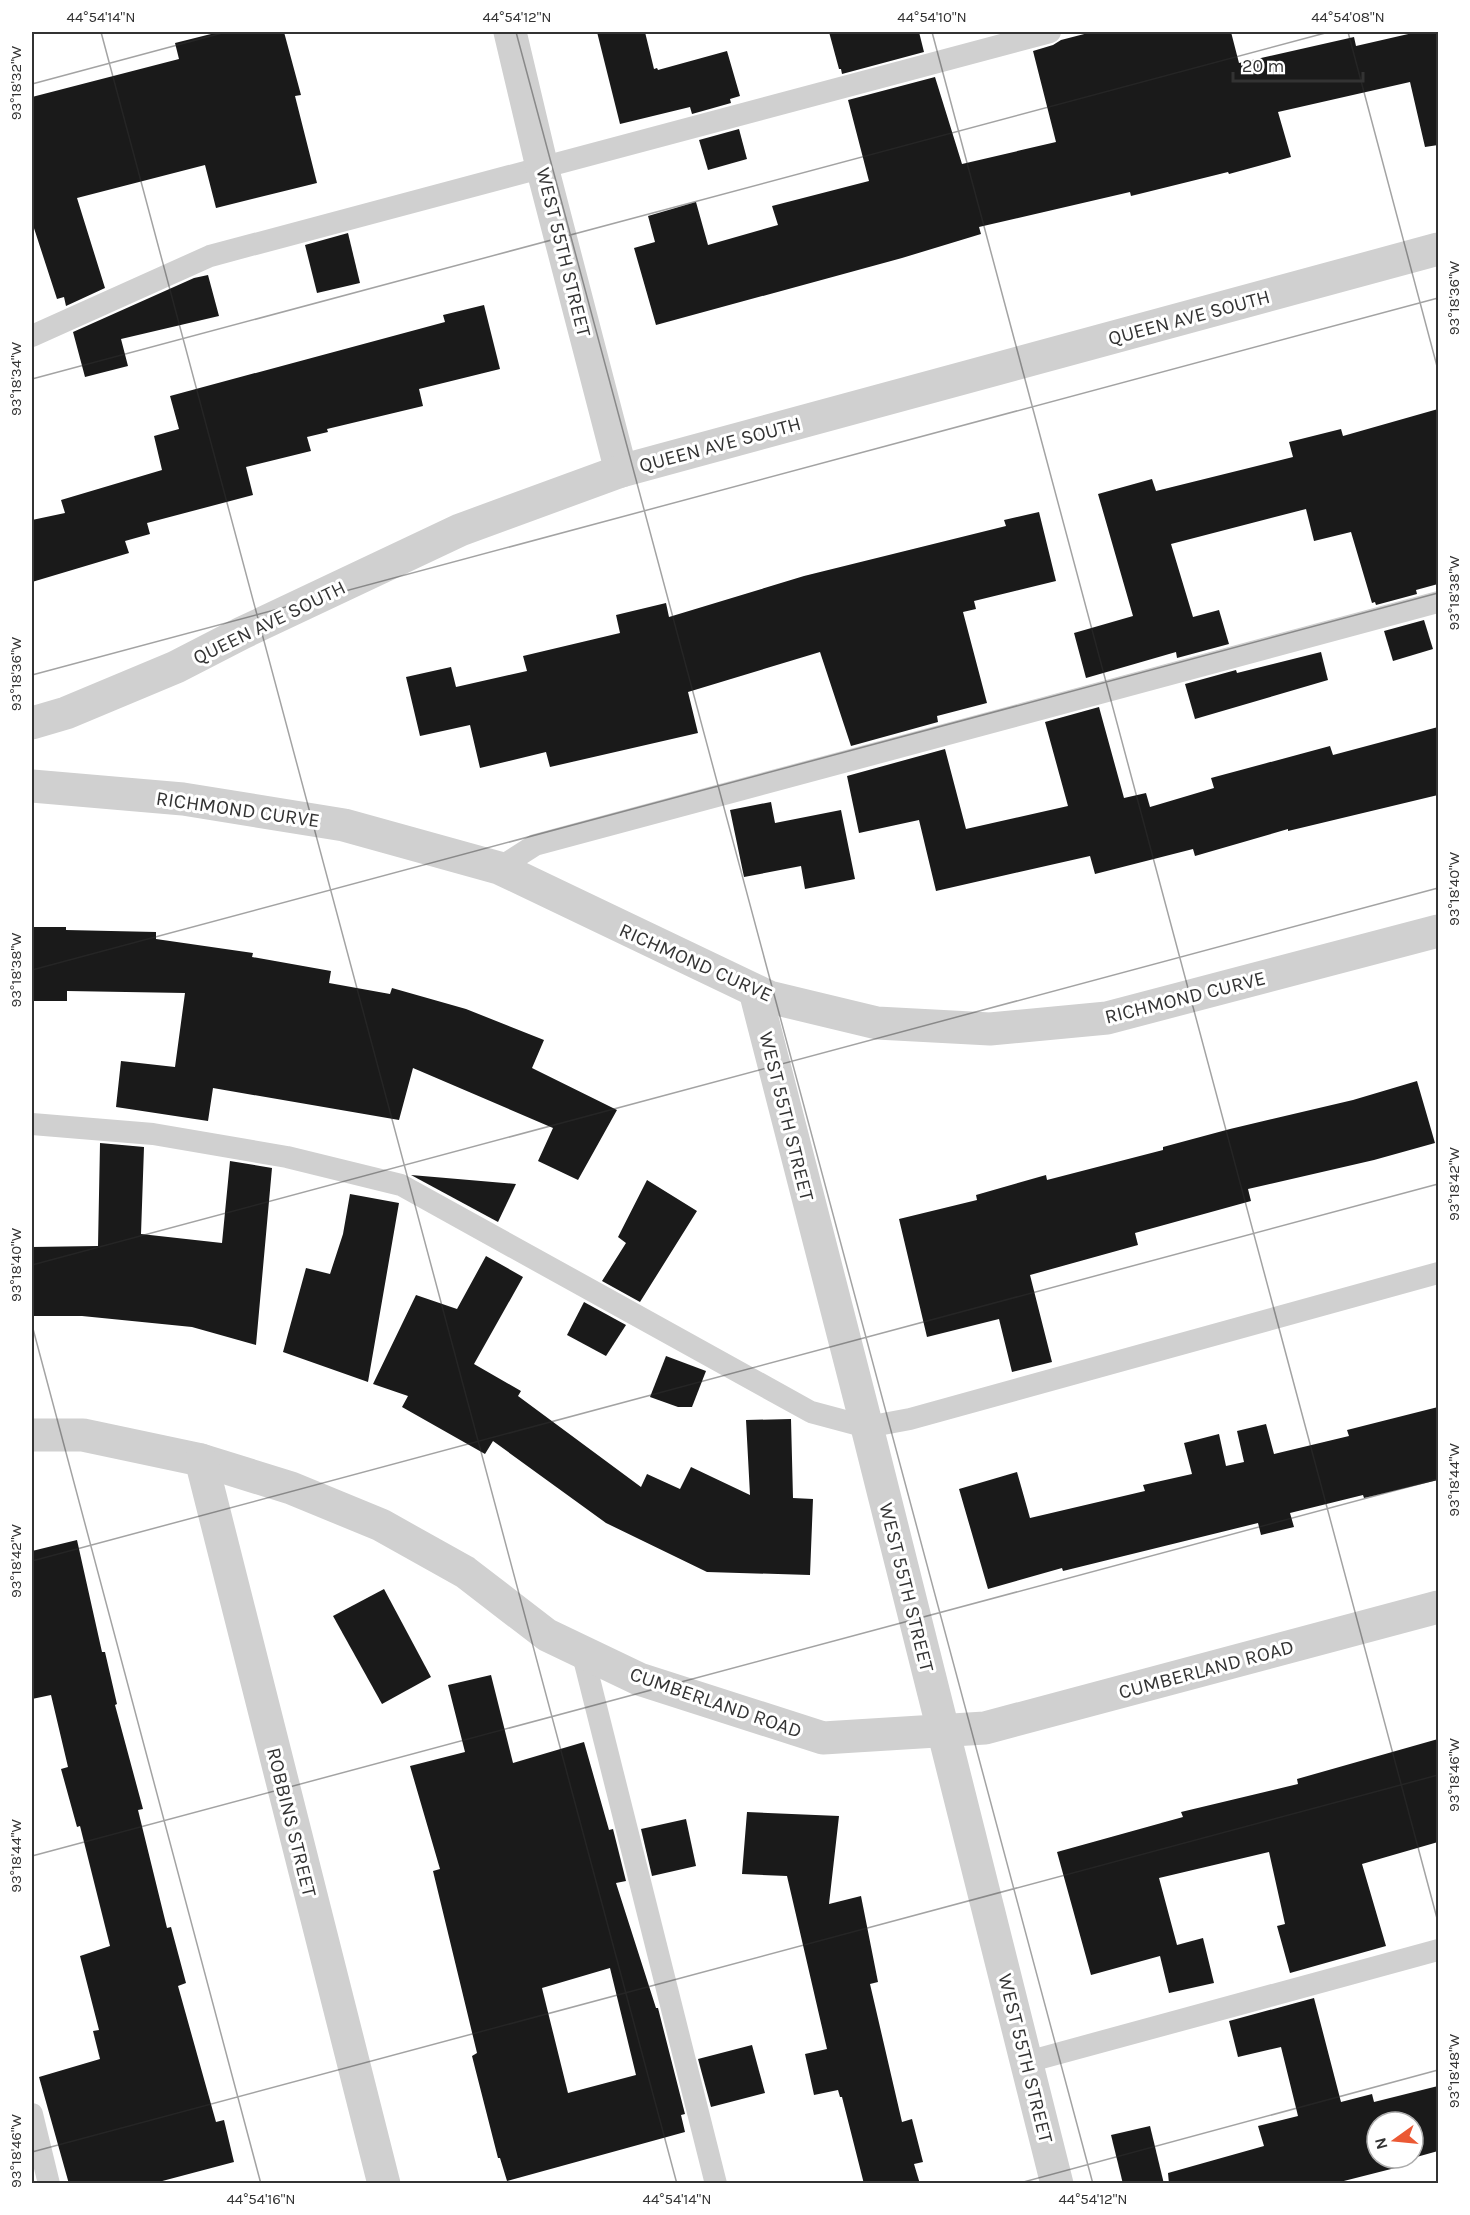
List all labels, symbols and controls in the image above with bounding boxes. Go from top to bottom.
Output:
text: 44°54'14"N [67,8,135,26]
text: 44°54'12"N [482,8,552,26]
text: 44°54'10"N [897,8,967,26]
text: 44°54'08"N [1311,8,1385,26]
text: 93°18'32"W [7,45,25,120]
scale bar [1233,45,1364,83]
text: 20 m [1242,55,1284,77]
street label: WEST 55TH STREET [531,165,596,339]
text: 93°18'36"W [1445,260,1463,335]
street label: QUEEN AVE SOUTH [1106,285,1273,350]
text: 93°18'34"W [7,341,25,416]
street label: QUEEN AVE SOUTH [637,412,804,477]
text: 93°18'38"W [1445,555,1463,630]
street label: QUEEN AVE SOUTH [189,576,349,669]
text: 93°18'36"W [7,636,25,711]
street label: RICHMOND CURVE [155,787,321,832]
text: 93°18'40"W [1445,851,1463,926]
street label: RICHMOND CURVE [616,918,776,1007]
text: 93°18'38"W [7,932,25,1007]
street label: RICHMOND CURVE [1102,966,1268,1029]
street label: WEST 55TH STREET [754,1029,819,1203]
text: 93°18'42"W [1445,1146,1463,1221]
text: 93°18'40"W [7,1227,25,1302]
text: 93°18'44"W [1445,1443,1463,1517]
street label: WEST 55TH STREET [874,1500,939,1674]
text: 93°18'42"W [7,1523,25,1598]
street label: CUMBERLAND ROAD [1116,1635,1296,1704]
street label: CUMBERLAND ROAD [627,1662,805,1743]
text: 93°18'46"W [1445,1738,1463,1812]
street label: ROBBINS STREET [262,1745,321,1899]
text: 93°18'44"W [7,1819,25,1893]
street label: WEST 55TH STREET [993,1971,1058,2145]
text: 93°18'48"W [1445,2033,1463,2108]
north arrow [1365,2110,1425,2170]
text: 93°18'46"W [7,2114,25,2188]
text: N [1370,2136,1392,2152]
text: 44°54'16"N [226,2190,296,2208]
text: 44°54'14"N [643,2190,711,2208]
text: 44°54'12"N [1058,2190,1128,2208]

